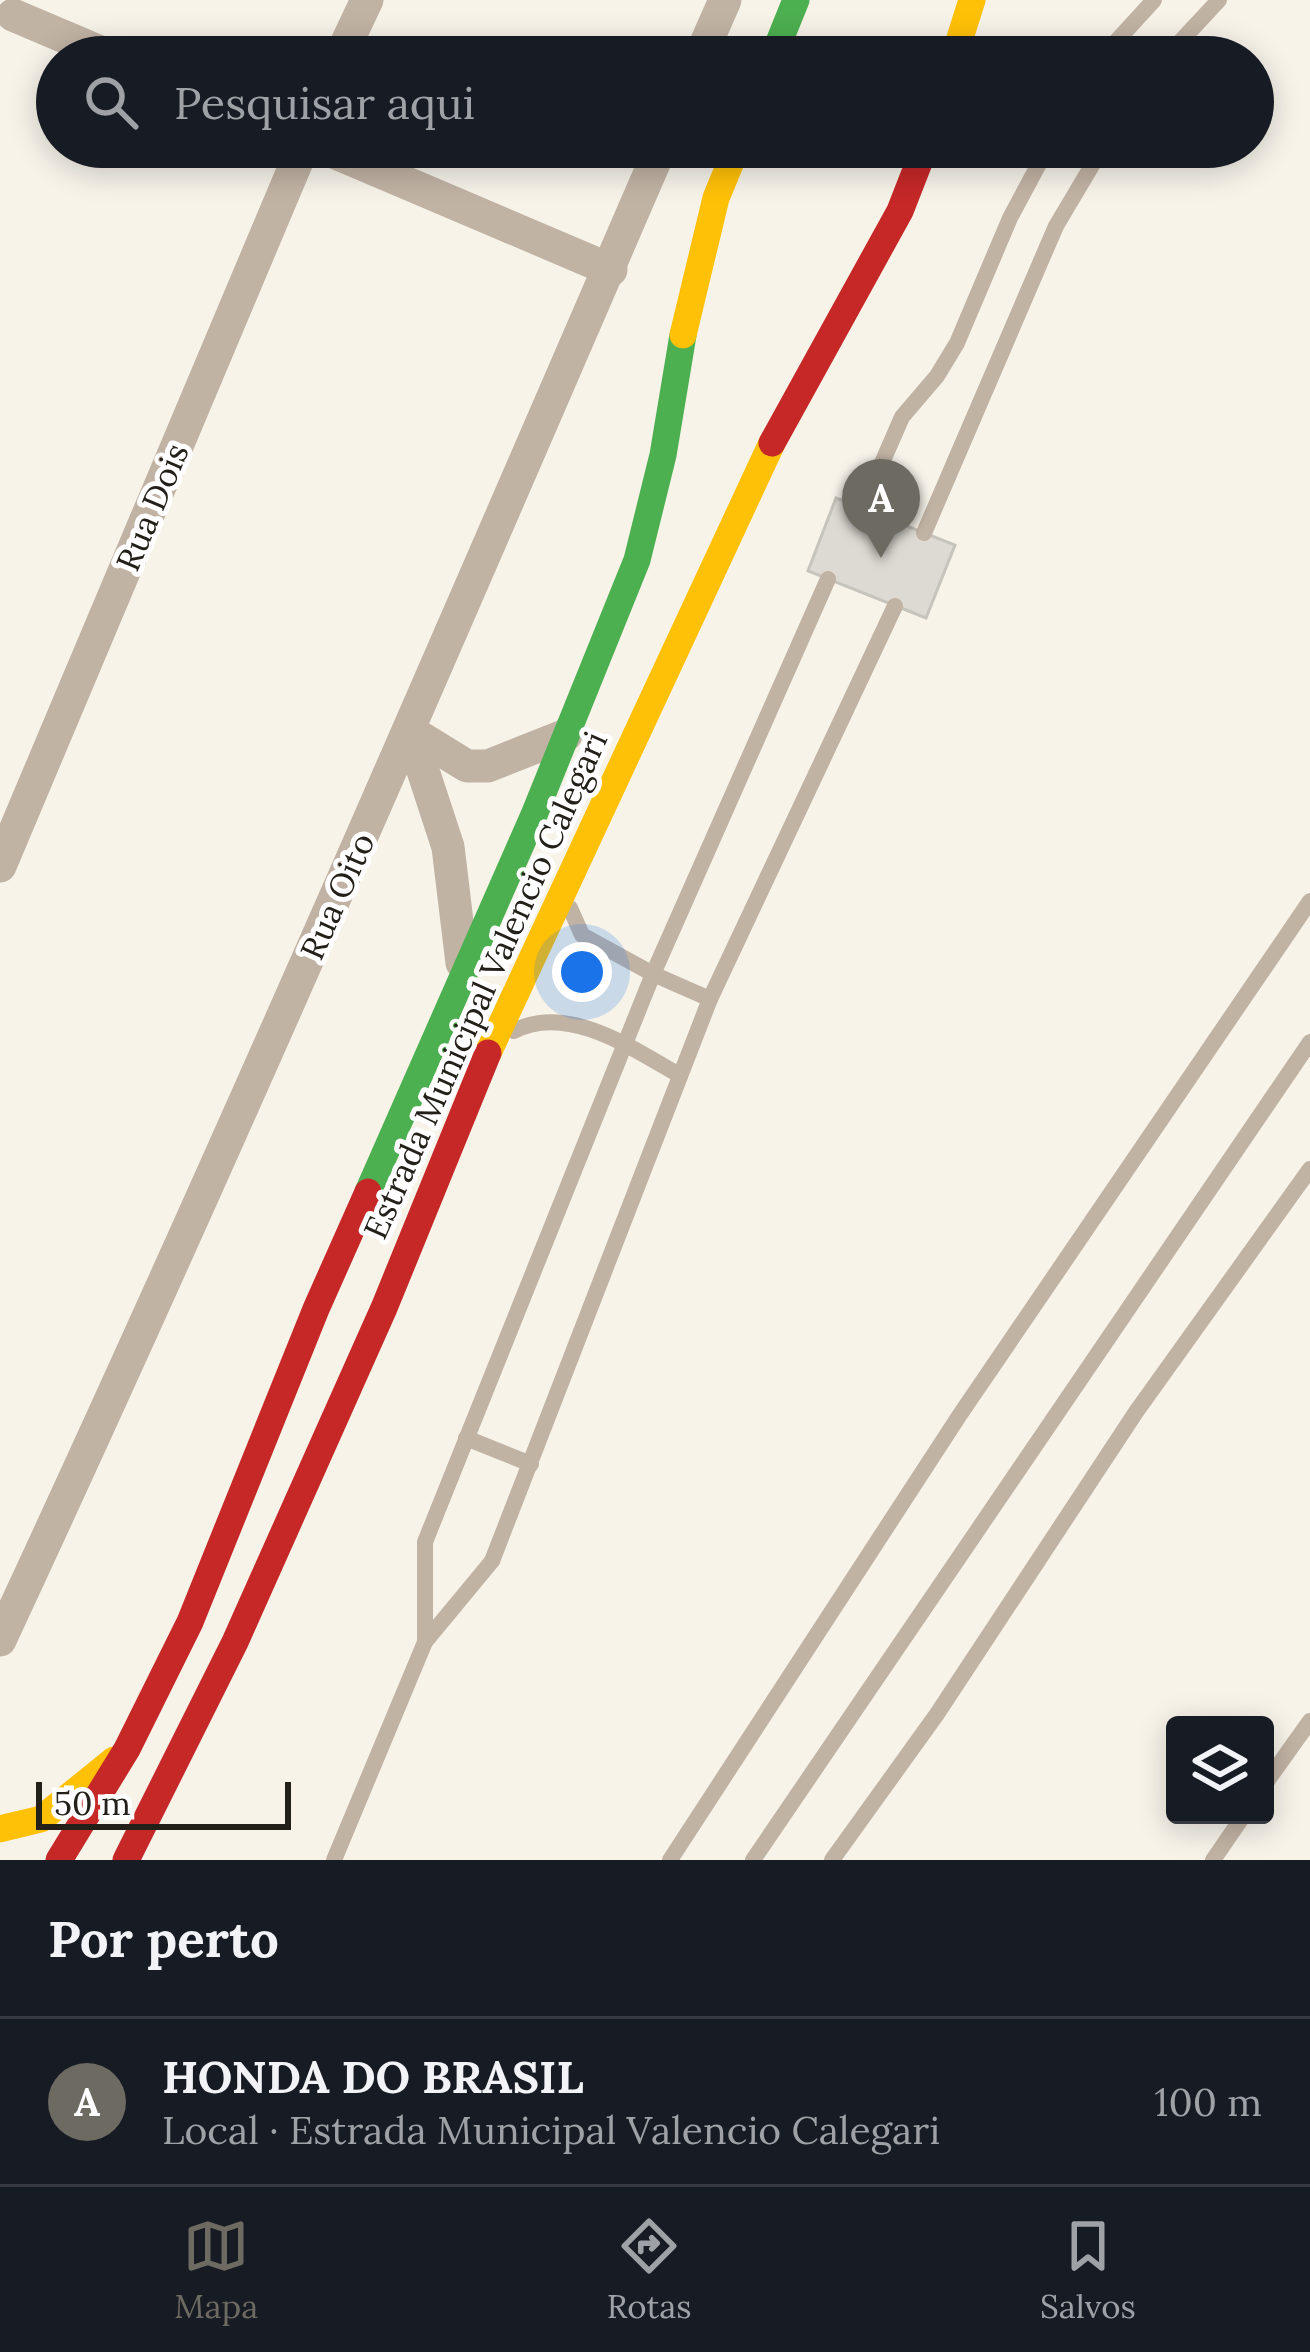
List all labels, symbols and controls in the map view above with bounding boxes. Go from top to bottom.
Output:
search box [36,36,1274,168]
icon: search [78,69,144,135]
text: Pesquisar aqui [174,74,475,131]
street label: Rua Dois [106,437,198,577]
pin: A [842,459,920,558]
street label: Estrada Municipal Valencio Calegari [354,725,616,1245]
street label: Rua Oito [291,826,383,966]
your location [552,942,612,1002]
map controls [1166,1716,1274,1824]
button: layers [1166,1716,1274,1824]
scale bar [36,1776,291,1829]
text: 50 m [54,1782,131,1824]
text: Por perto [48,1906,279,1971]
text: HONDA DO BRASIL [162,2048,584,2105]
text: A [74,2077,100,2127]
text: 100 m [1154,2077,1262,2127]
text: Local · Estrada Municipal Valencio Calegari [162,2105,940,2155]
tab: Mapa [174,2213,258,2327]
tab: Rotas [607,2213,692,2327]
tab: Salvos [1040,2213,1136,2327]

